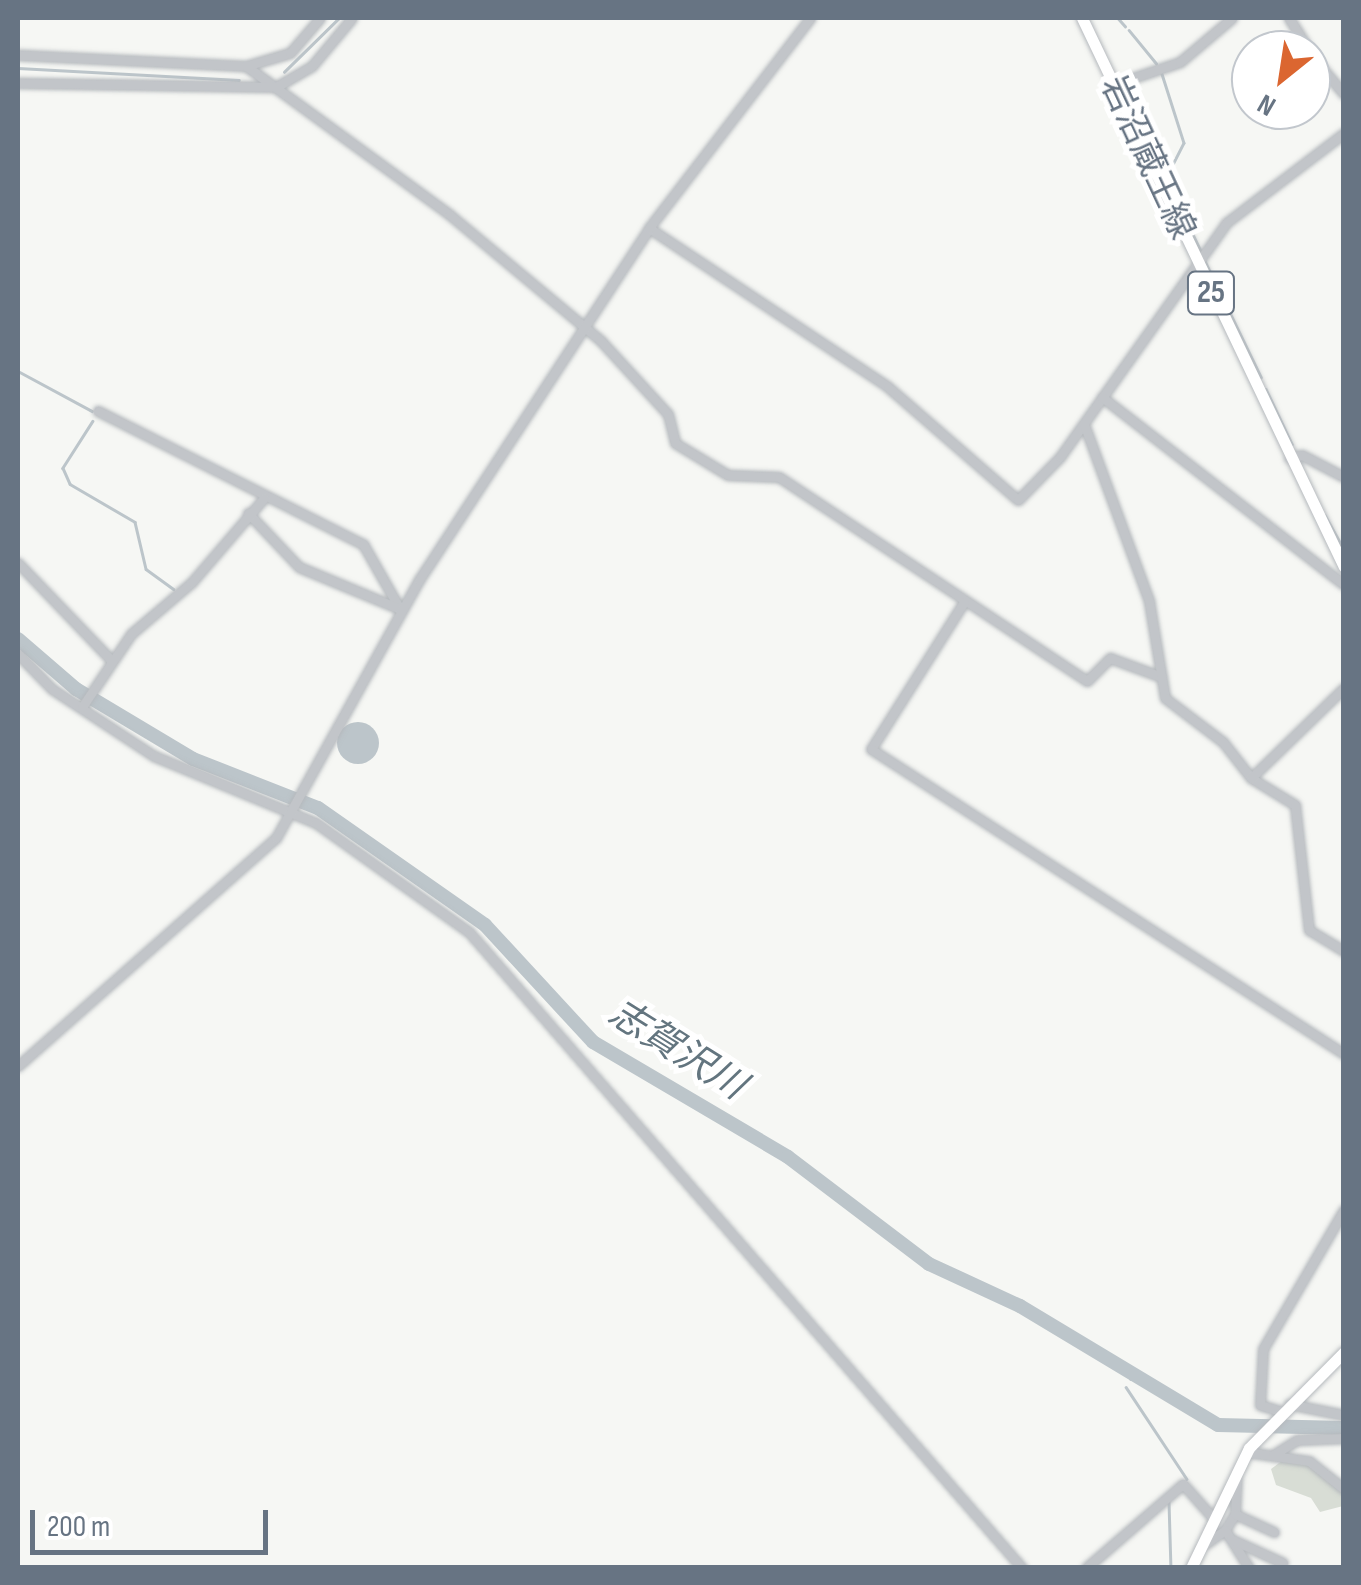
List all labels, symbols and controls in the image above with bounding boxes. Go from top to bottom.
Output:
north arrow [1231,30,1331,130]
street label: 岩沼蔵王線 [1091,70,1203,246]
text: N [1252,87,1281,123]
road number: 25 [1186,266,1236,320]
water label: 志賀沢川 [600,990,754,1110]
scale bar [35,1490,272,1552]
text: 200 m [47,1509,110,1545]

